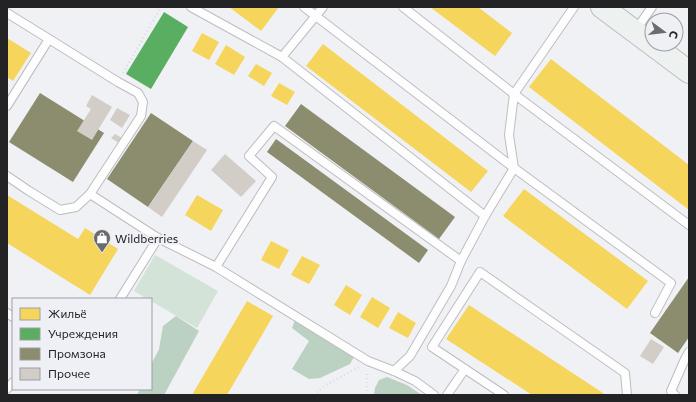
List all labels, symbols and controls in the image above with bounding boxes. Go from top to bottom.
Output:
north arrow [644,12,684,52]
text: С [667,29,681,40]
shop icon: Wildberries [92,228,112,253]
place label: Wildberries [115,231,178,245]
legend [12,298,152,390]
text: Жильё [48,306,87,320]
text: Учреждения [48,326,118,340]
text: Промзона [48,346,106,360]
text: Прочее [48,366,90,380]

